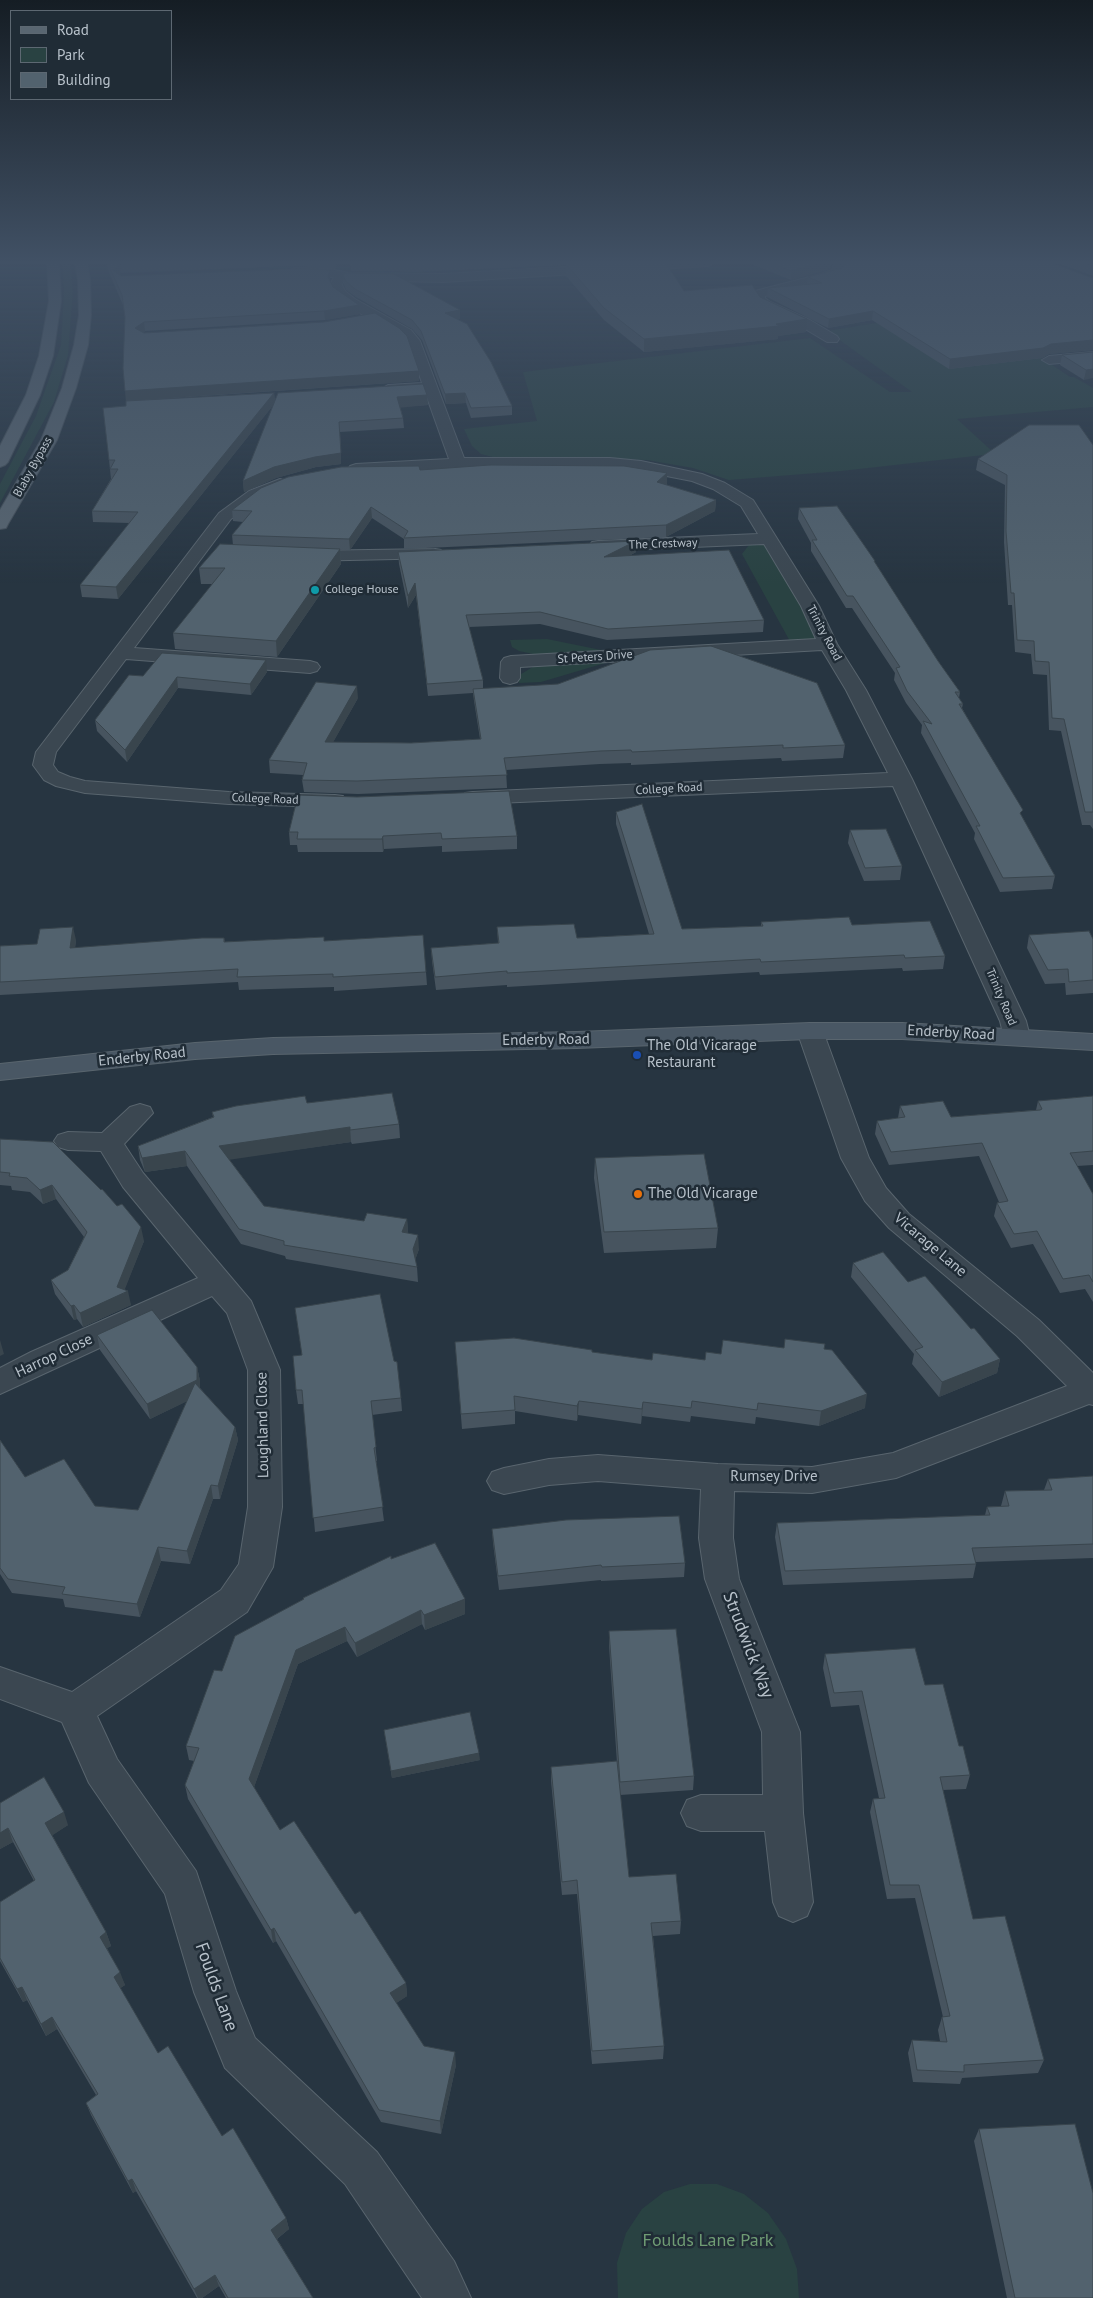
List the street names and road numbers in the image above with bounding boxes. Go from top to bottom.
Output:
street label: Blaby Bypass [11,434,55,500]
street label: The Crestway [628,536,698,552]
street label: Trinity Road [803,603,845,663]
street label: St Peters Drive [557,647,633,667]
street label: College Road [635,780,703,798]
street label: College Road [231,791,299,807]
street label: Trinity Road [983,966,1019,1028]
street label: Enderby Road [907,1022,995,1044]
street label: Enderby Road [502,1030,590,1050]
street label: Enderby Road [97,1043,187,1071]
street label: Vicarage Lane [890,1209,970,1281]
street label: Harrop Close [13,1330,95,1382]
street label: Loughland Close [253,1372,273,1478]
street label: Rumsey Drive [730,1468,818,1486]
street label: Strudwick Way [718,1589,778,1701]
street label: Foulds Lane [190,1940,242,2034]

